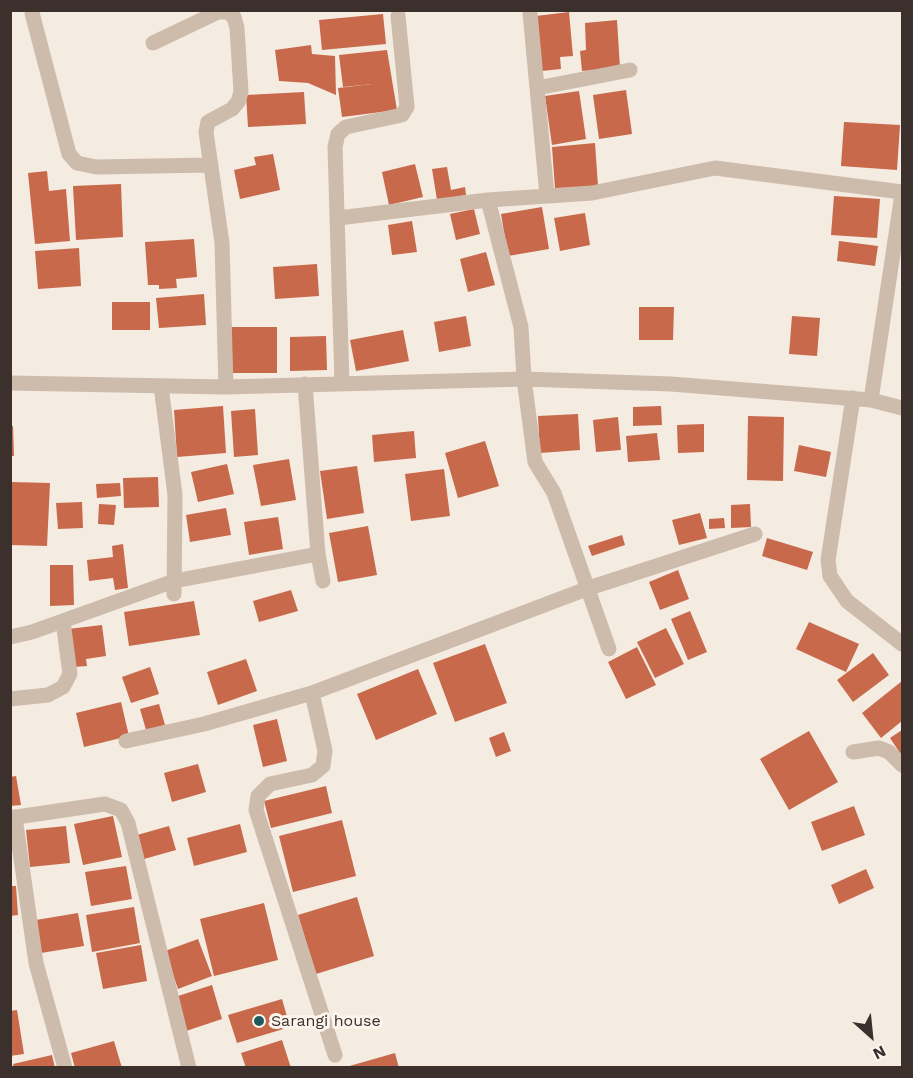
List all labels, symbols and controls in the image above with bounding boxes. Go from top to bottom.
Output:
north arrow [841,1006,901,1066]
place label: Sarangi house [271,1011,381,1031]
marker: Sarangi house [252,1014,266,1028]
text: N [870,1041,889,1064]

